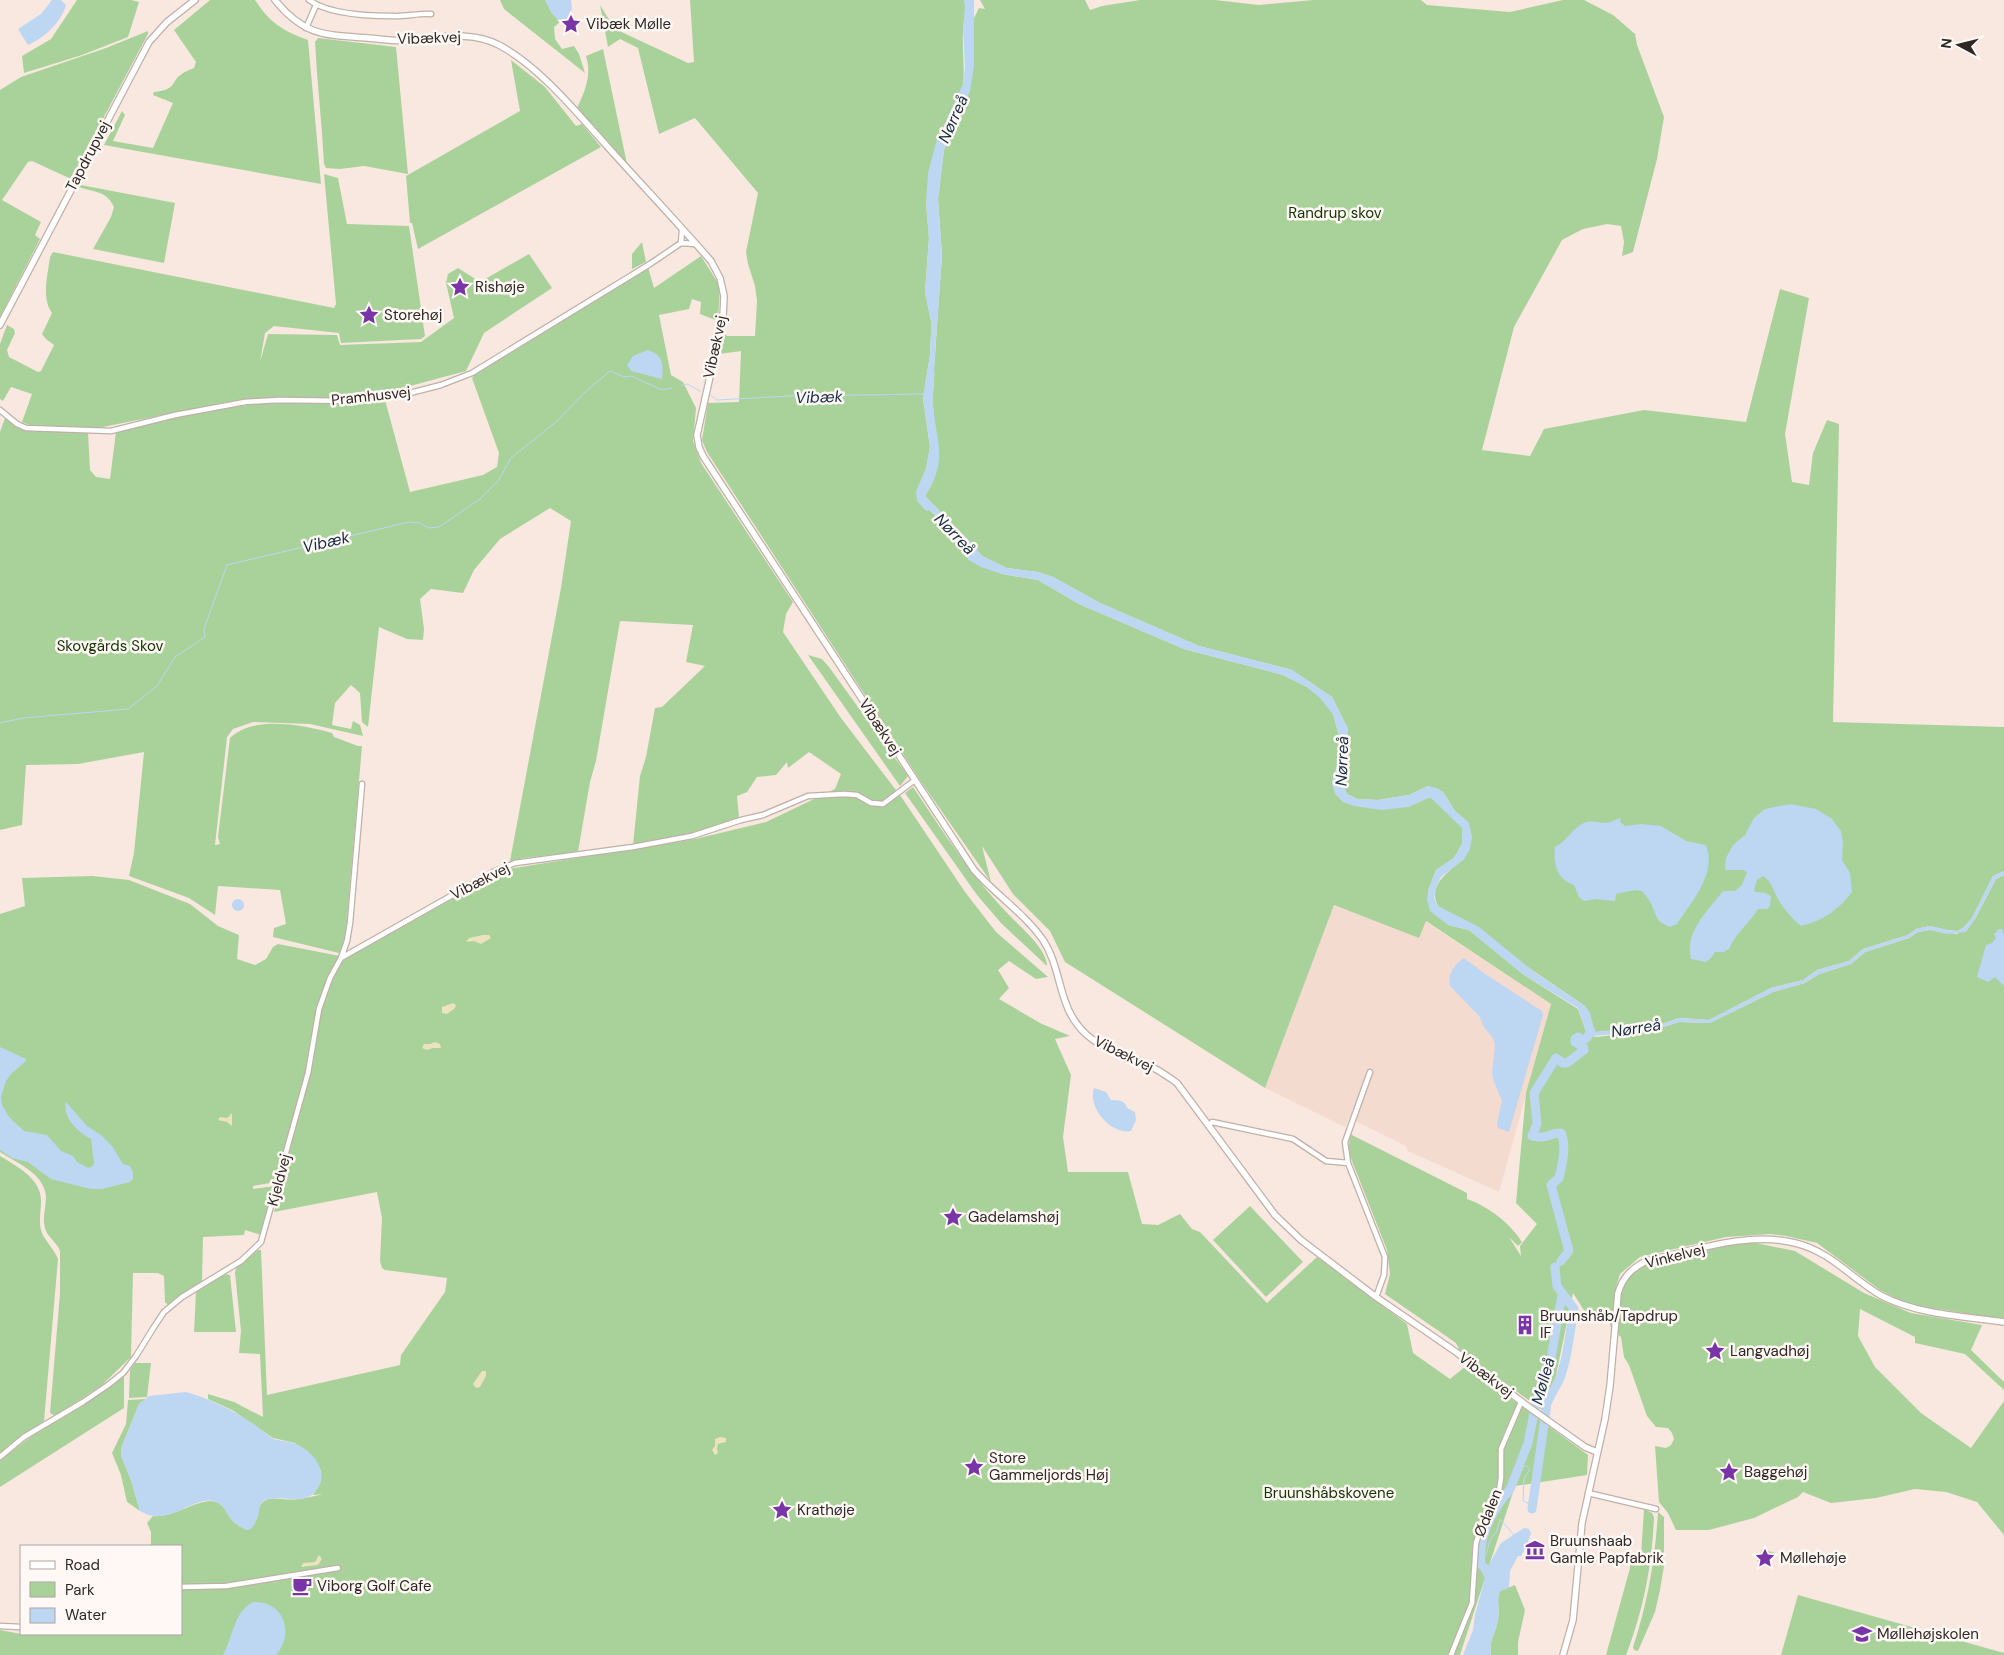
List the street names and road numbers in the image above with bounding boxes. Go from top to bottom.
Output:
street label: Vibækvej [397,27,461,49]
street label: Tapdrupvej [61,117,115,195]
street label: Vibækvej [699,314,731,380]
street label: Pramhusvej [330,382,412,410]
street label: Vibækvej [854,695,906,759]
street label: Vibækvej [447,858,513,904]
street label: Vibækvej [1091,1031,1157,1077]
street label: Kjeldvej [262,1152,296,1208]
street label: Vinkelvej [1643,1239,1707,1273]
street label: Vibækvej [1454,1348,1518,1402]
street label: Ødalen [1469,1486,1507,1540]

